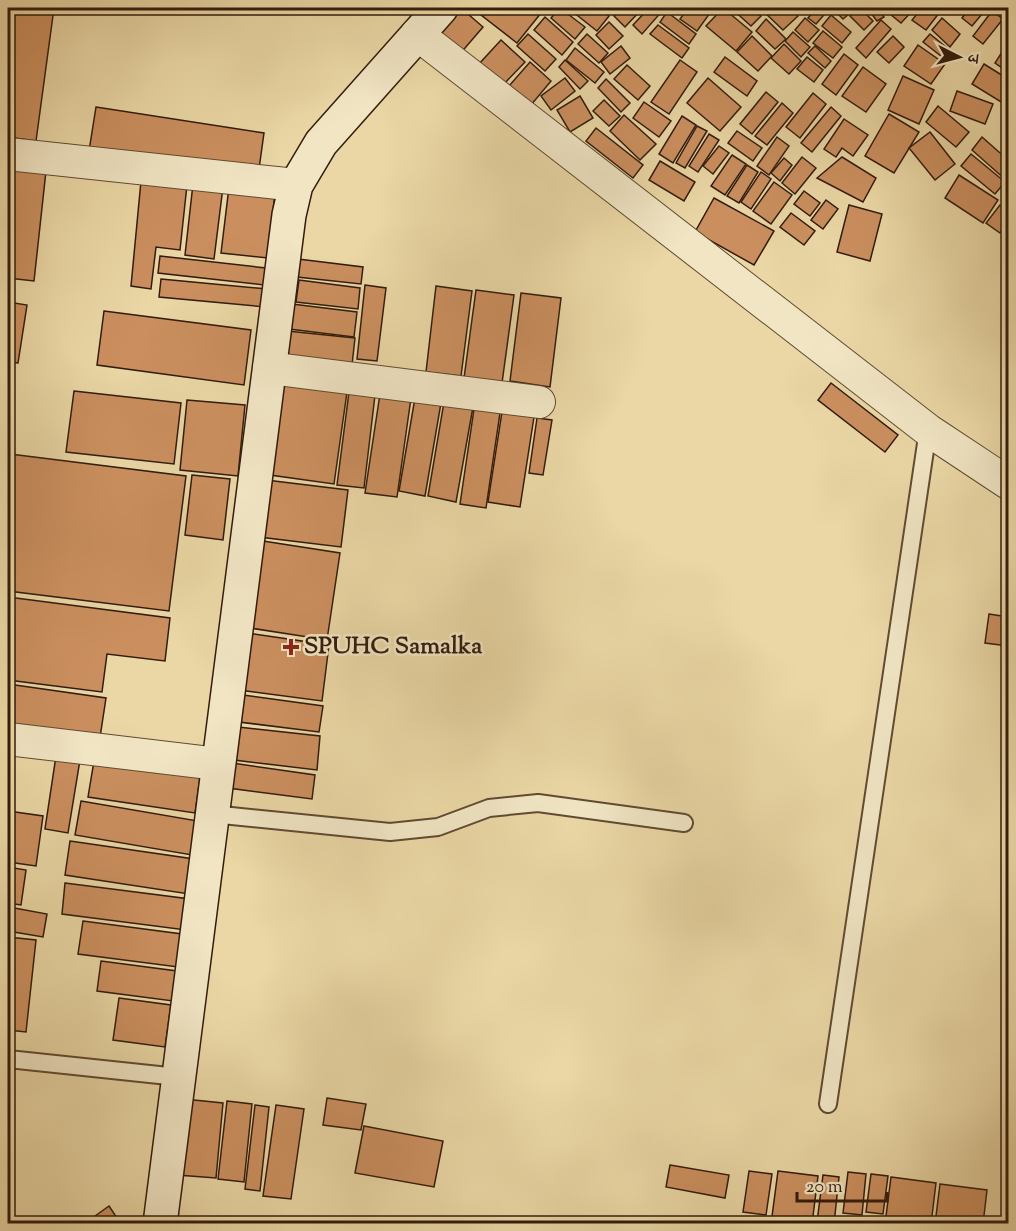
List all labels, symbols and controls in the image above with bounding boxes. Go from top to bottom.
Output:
north arrow [929,27,989,87]
text: उ [959,52,983,65]
place label: SPUHC Samalka [304,630,483,664]
marker: SPUHC Samalka [282,638,300,656]
scale bar [797,1165,887,1203]
text: 20 m [806,1175,843,1201]

